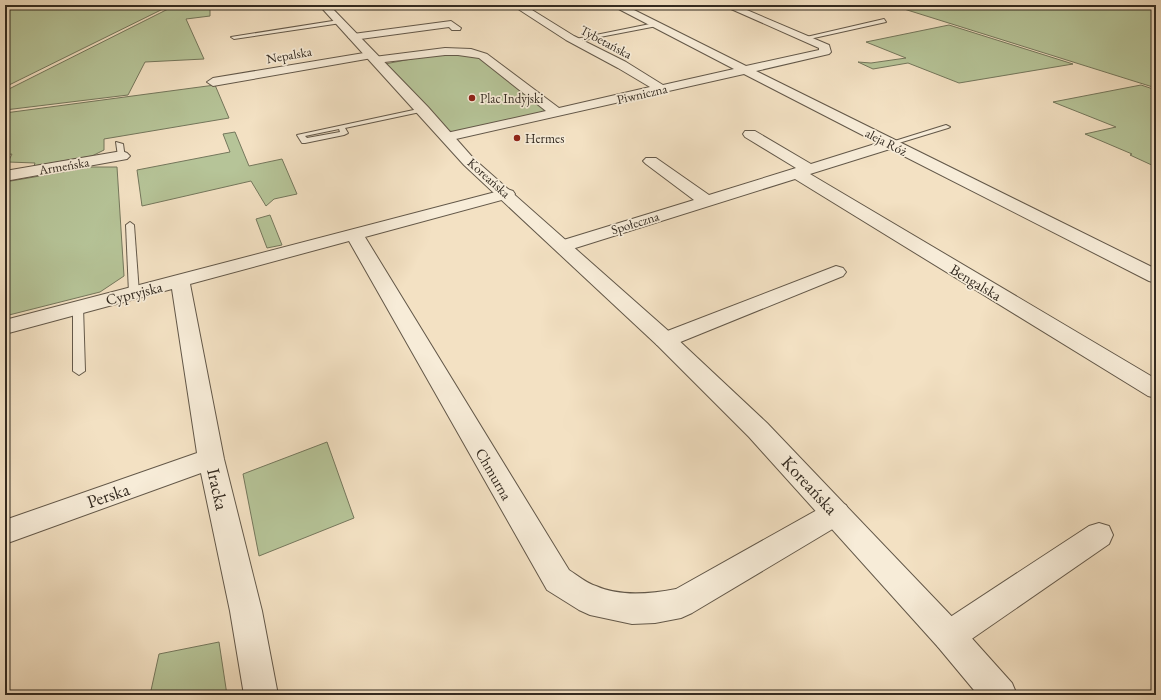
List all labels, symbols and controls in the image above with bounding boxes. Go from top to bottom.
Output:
street label: Tybetańska [577,21,636,63]
street label: Nepalska [265,43,314,67]
street label: Piwniczna [615,80,670,108]
place label: Plac Indyjski [480,90,543,107]
marker: Plac Indyjski [467,93,477,103]
street label: aleja Róż [862,124,910,160]
place label: Hermes [525,130,564,147]
marker: Hermes [512,133,522,143]
street label: Armeńska [36,153,91,179]
street label: Koreańska [464,154,515,202]
street label: Społeczna [609,207,662,238]
street label: Bengalska [947,259,1005,305]
street label: Cypryjska [104,277,164,309]
street label: Chmurna [472,445,516,503]
street label: Koreańska [777,451,844,520]
street label: Iracka [202,466,234,513]
street label: Perska [84,477,133,513]

